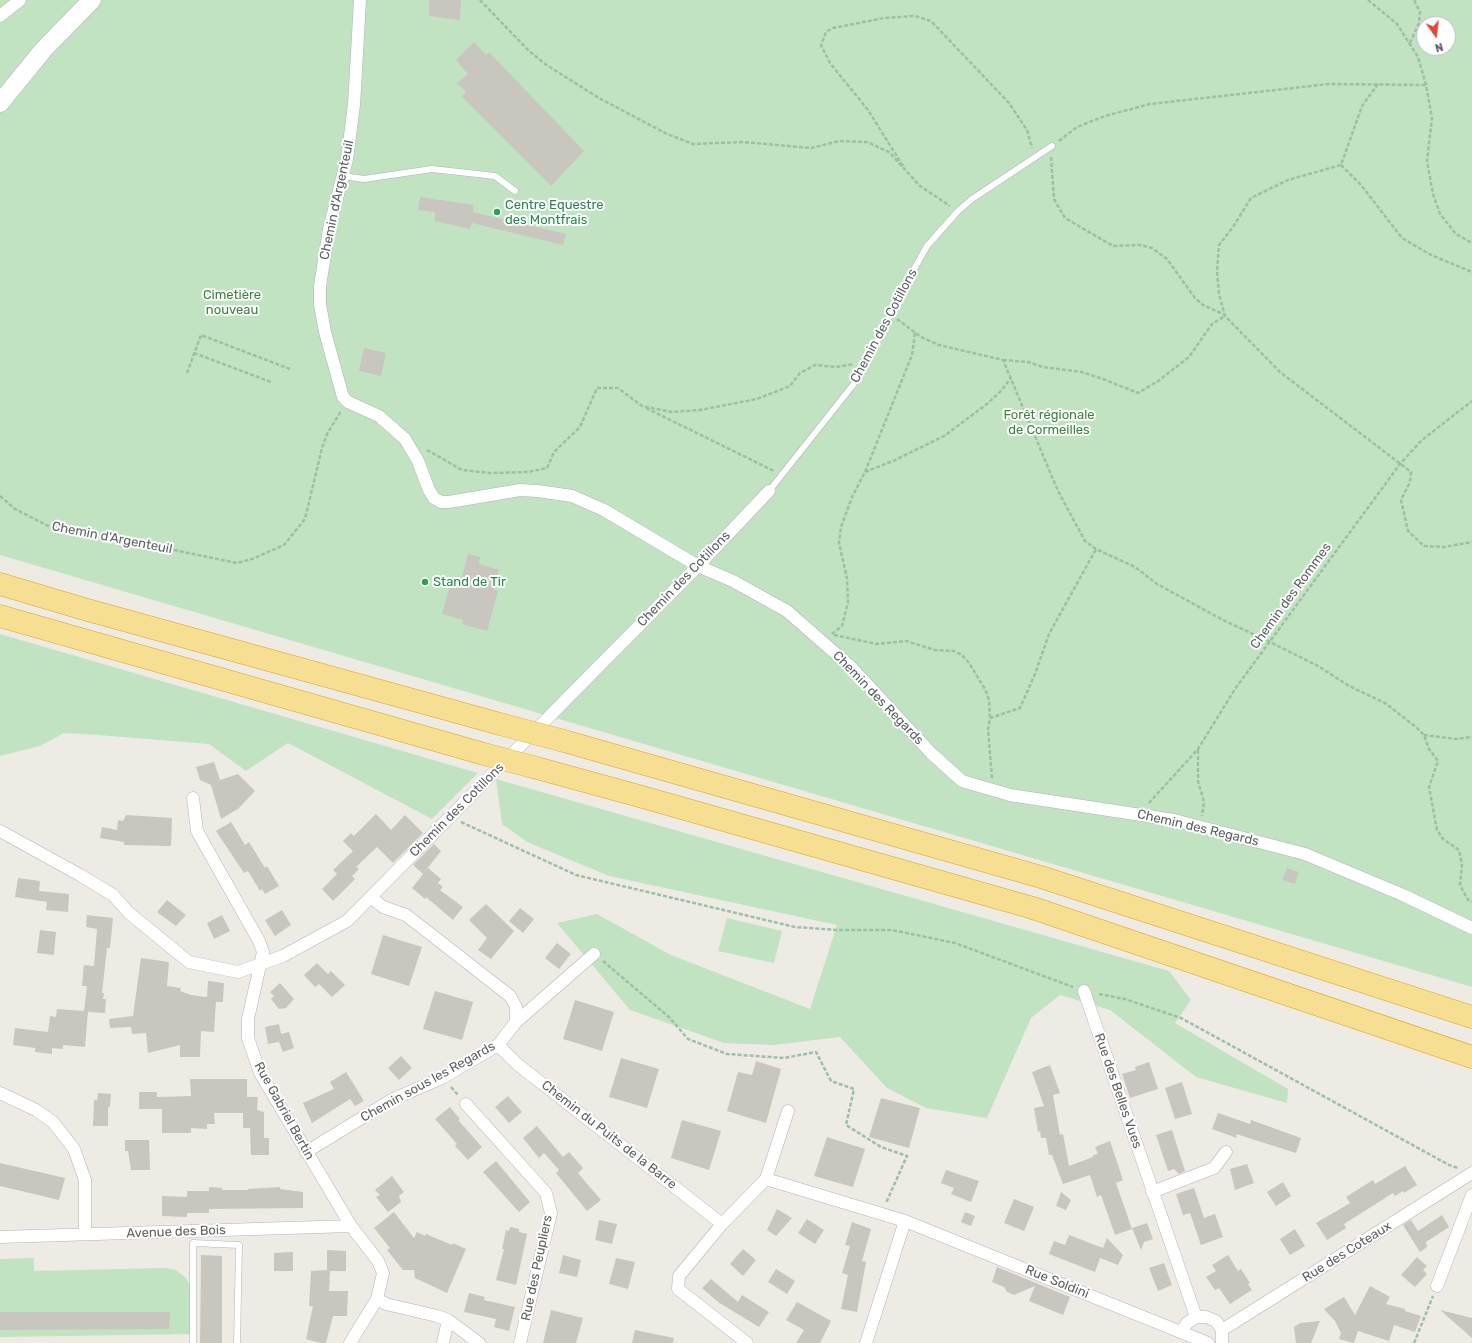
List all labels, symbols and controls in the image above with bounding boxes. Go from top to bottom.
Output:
north arrow [1416,16,1456,56]
text: N [1433,40,1444,54]
street label: Chemin d'Argenteuil [317,139,357,261]
place label: Centre Equestre des Montfrais [505,197,604,228]
marker: Centre Equestre des Montfrais [492,207,502,217]
street label: Chemin des Cotillons [847,266,921,386]
park label: Cimetière nouveau [203,287,261,318]
park label: Forêt régionale de Cormeilles [1003,407,1095,438]
street label: Chemin d'Argenteuil [51,519,173,557]
street label: Chemin des Cotillons [634,528,734,630]
street label: Chemin des Rommes [1247,540,1335,652]
place label: Stand de Tir [433,574,506,590]
marker: Stand de Tir [420,577,430,587]
street label: Chemin des Regards [829,648,927,748]
street label: Chemin des Cotillons [407,760,507,860]
street label: Chemin des Regards [1136,806,1260,850]
street label: Rue des Belles Vues [1091,1031,1145,1151]
street label: Chemin sous les Regards [358,1038,498,1126]
street label: Rue Gabriel Bertin [251,1059,317,1163]
street label: Chemin du Puits de la Barre [538,1077,680,1193]
street label: Rue des Peupliers [518,1214,556,1322]
street label: Rue des Coteaux [1300,1218,1394,1286]
street label: Avenue des Bois [126,1222,226,1242]
street label: Rue Soldini [1023,1262,1091,1302]

